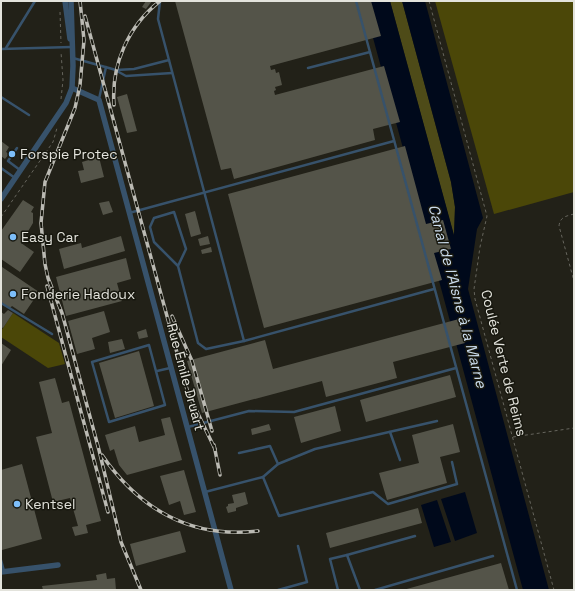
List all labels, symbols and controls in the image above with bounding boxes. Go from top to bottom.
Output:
place label: Forspie Protec [20,145,118,163]
marker: Forspie Protec [7,149,17,159]
water label: Canal de l'Aisne à la Marne [424,202,492,391]
place label: Easy Car [21,228,79,246]
marker: Easy Car [8,232,18,242]
place label: Fonderie Hadoux [21,285,135,303]
street label: Coulée Verte de Reims [477,288,531,438]
marker: Fonderie Hadoux [8,289,18,299]
street label: Rue Émile Druart [163,321,209,433]
place label: Kentsel [25,495,75,513]
marker: Kentsel [12,499,22,509]

